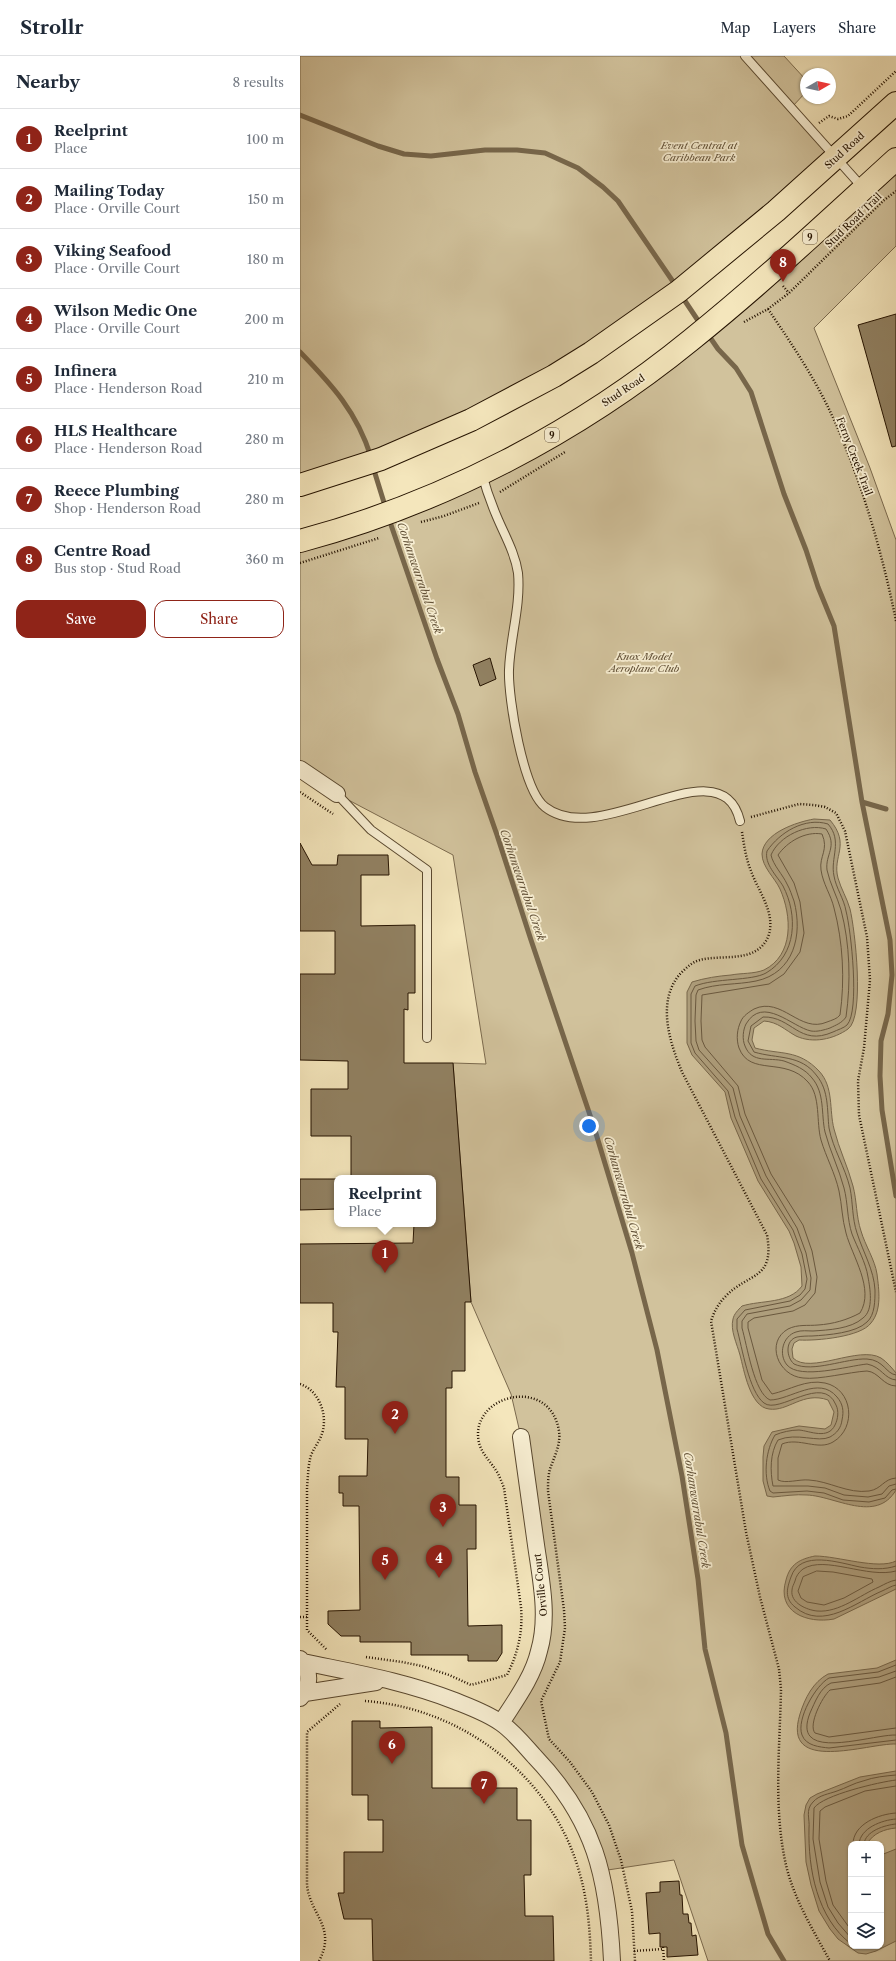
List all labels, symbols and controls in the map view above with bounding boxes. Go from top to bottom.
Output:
text: Strollr [20,16,84,39]
text: Map [720,19,750,37]
text: Layers [772,19,816,37]
text: Share [838,19,876,37]
north arrow [800,68,836,104]
text: Nearby [16,72,80,92]
text: 8 results [232,74,284,90]
text: Reelprint [54,121,128,140]
street label: Stud Road [822,129,867,172]
text: 1 [26,131,32,147]
text: 100 m [246,131,284,147]
park label: Event Central at Caribbean Park [660,139,738,164]
text: Place [54,140,87,156]
text: Mailing Today [54,181,164,200]
street label: Stud Road Trail [822,190,884,251]
text: 2 [25,191,33,207]
text: 150 m [248,191,284,207]
text: Place · Orville Court [54,200,180,216]
road number: 9 [803,230,817,244]
text: Viking Seafood [54,241,171,260]
pin: 8 [770,249,796,282]
text: 3 [25,251,33,267]
text: 180 m [247,251,284,267]
text: Place · Orville Court [54,260,180,276]
text: Wilson Medic One [54,301,197,320]
text: 4 [25,311,33,327]
text: 200 m [244,311,284,327]
text: Place · Orville Court [54,320,180,336]
text: Infinera [54,361,117,380]
text: 5 [25,371,33,387]
text: 210 m [247,371,284,387]
street label: Stud Road [599,371,647,410]
text: Place · Henderson Road [54,380,202,396]
street label: Ferny Creek Trail [834,415,876,497]
text: HLS Healthcare [54,421,177,440]
road number: 9 [545,428,559,442]
text: 6 [25,431,33,447]
text: 280 m [245,431,284,447]
text: Place · Henderson Road [54,440,202,456]
text: Reece Plumbing [54,481,179,500]
text: 7 [26,491,32,507]
text: 280 m [245,491,284,507]
text: Shop · Henderson Road [54,500,201,516]
water label: Corhanwarrabul Creek [394,520,446,636]
text: Centre Road [54,541,151,560]
text: 8 [25,551,33,567]
text: 360 m [245,551,284,567]
text: Bus stop · Stud Road [54,560,181,576]
button: Save [16,600,146,638]
button: Share [154,600,284,638]
park label: Knox Model Aeroplane Club [607,650,680,675]
water label: Corhanwarrabul Creek [497,827,549,943]
your location [579,1116,599,1136]
water label: Corhanwarrabul Creek [601,1135,647,1252]
popup [334,1175,436,1227]
text: Reelprint [348,1184,422,1203]
text: Place [348,1203,382,1219]
pin: 1 [372,1240,398,1273]
pin: 2 [382,1401,408,1434]
water label: Corhanwarrabul Creek [681,1451,713,1569]
pin: 3 [430,1494,456,1527]
pin: 4 [426,1545,452,1578]
pin: 5 [372,1547,398,1580]
street label: Orville Court [531,1553,550,1617]
pin: 6 [379,1731,405,1764]
pin: 7 [471,1771,497,1804]
map controls [848,1841,884,1949]
button: + [848,1841,884,1877]
button: − [848,1877,884,1913]
button: layers [848,1913,884,1949]

